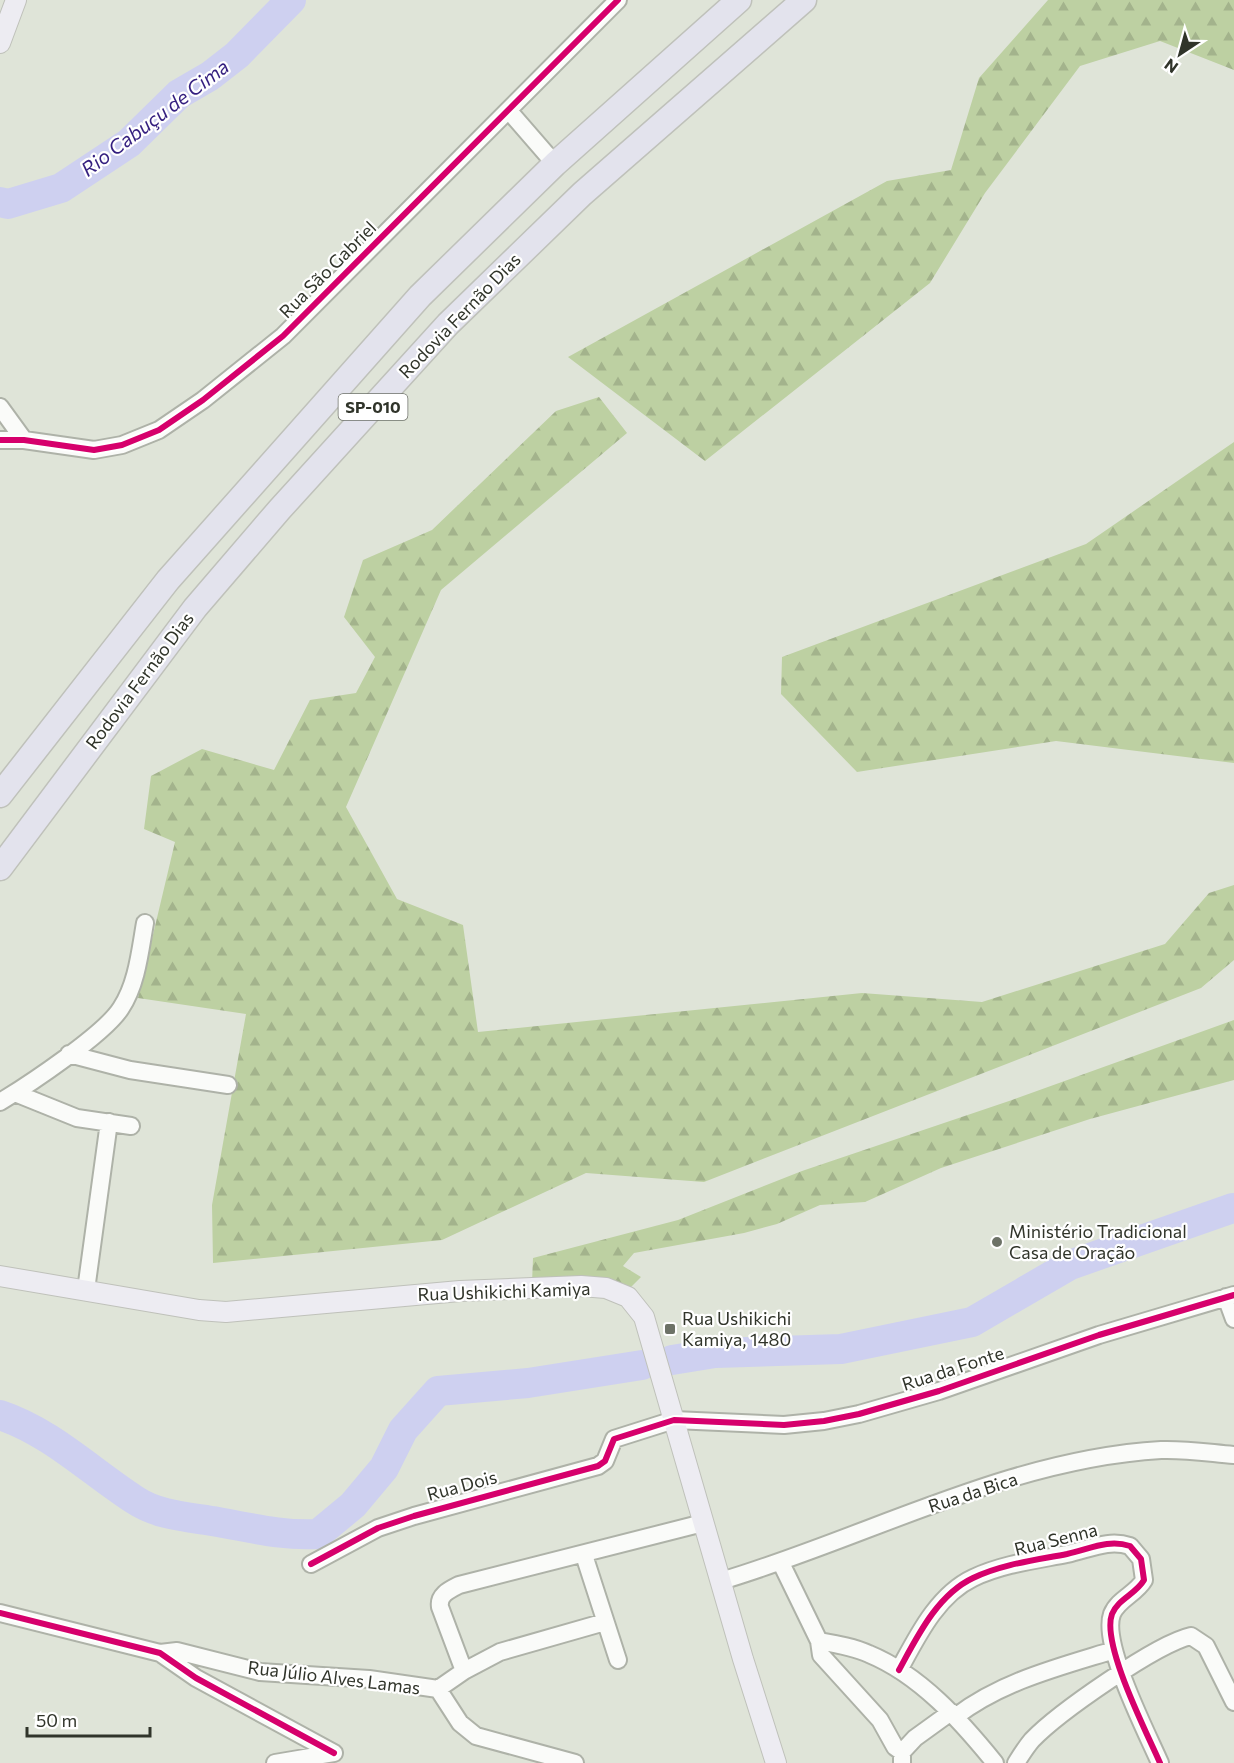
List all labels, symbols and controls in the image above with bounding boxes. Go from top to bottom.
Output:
north arrow [1150,24,1210,84]
water label: Rio Cabuçu de Cima [76,54,233,181]
text: N [1160,55,1181,78]
street label: Rua São Gabriel [274,216,380,322]
street label: Rodovia Fernão Dias [394,248,525,383]
road number: SP-010 [338,394,407,420]
street label: Rodovia Fernão Dias [81,608,198,753]
place label: Ministério Tradicional Casa de Oração [1009,1220,1187,1263]
marker: Ministério Tradicional Casa de Oração [990,1235,1004,1249]
street label: Rua Ushikichi Kamiya [417,1277,591,1305]
place label: Rua Ushikichi Kamiya, 1480 [682,1307,791,1350]
marker: Rua Ushikichi Kamiya, 1480 [663,1322,677,1336]
street label: Rua da Fonte [899,1341,1006,1395]
street label: Rua Dois [424,1465,499,1505]
street label: Rua da Bica [925,1467,1020,1517]
street label: Rua Senna [1012,1518,1100,1560]
street label: Rua Júlio Alves Lamas [247,1656,422,1699]
scale bar [27,1700,150,1738]
text: 50 m [36,1709,77,1731]

